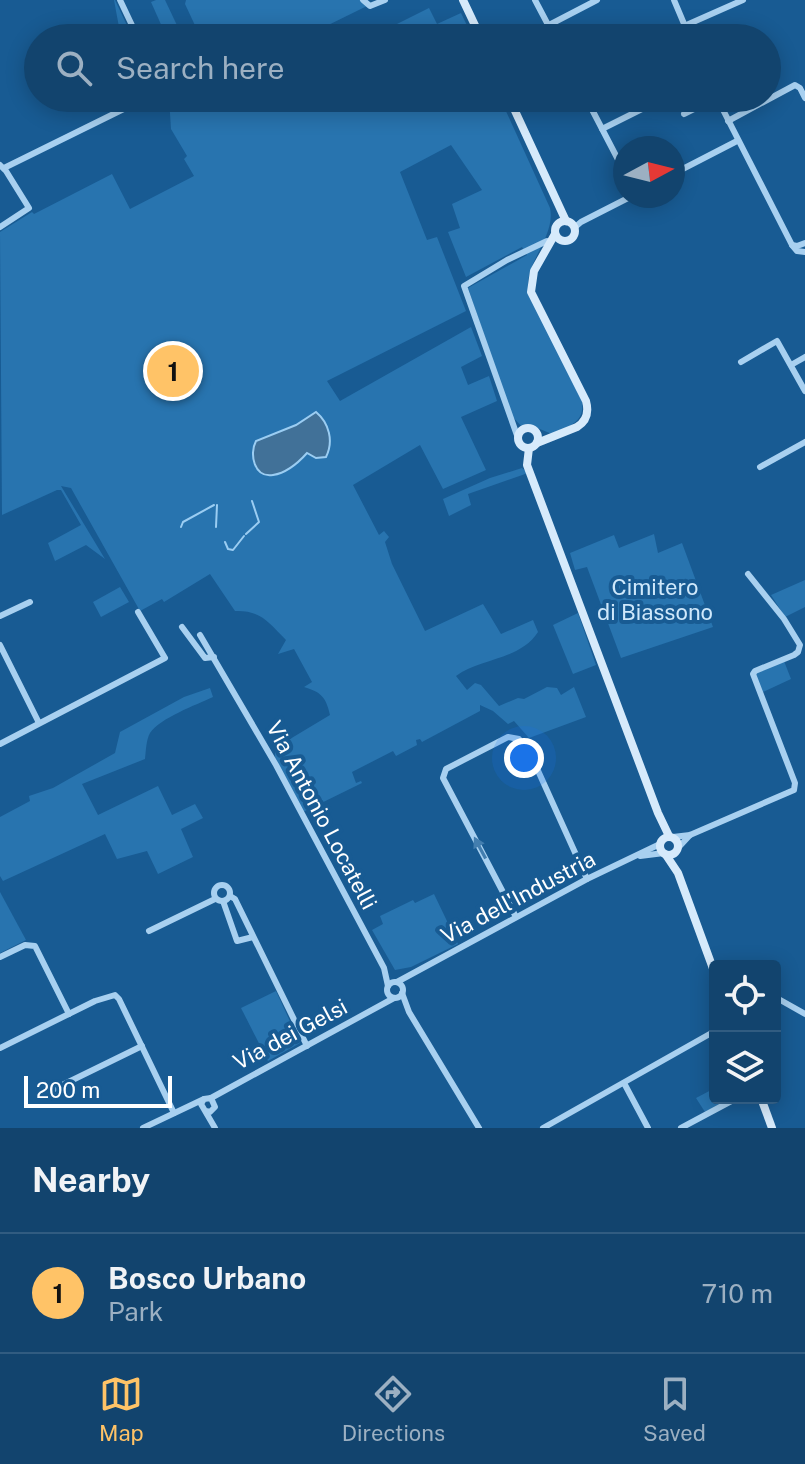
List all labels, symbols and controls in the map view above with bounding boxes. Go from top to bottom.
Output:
search box [24,24,781,112]
icon: search [52,46,96,90]
text: Search here [116,50,284,86]
north arrow [613,136,685,208]
pin: 1 [147,341,199,401]
park label: Cimitero di Biassono [597,574,713,625]
street label: Via Antonio Locatelli [261,716,383,914]
your location [504,738,544,778]
one-way arrow [473,837,487,859]
street label: Via dell'Industria [436,845,600,949]
map controls [709,960,781,1104]
button: locate [709,960,781,1032]
street label: Via dei Gelsi [229,993,351,1075]
button: layers [709,1032,781,1104]
scale bar [24,1072,172,1108]
text: 200 m [36,1077,100,1103]
text: Nearby [32,1160,150,1200]
text: Bosco Urbano [108,1260,306,1296]
text: 1 [52,1278,64,1309]
text: 710 m [702,1278,773,1309]
text: Park [108,1296,163,1327]
tab: Map [99,1372,144,1446]
tab: Directions [342,1372,445,1446]
tab: Saved [643,1372,706,1446]

